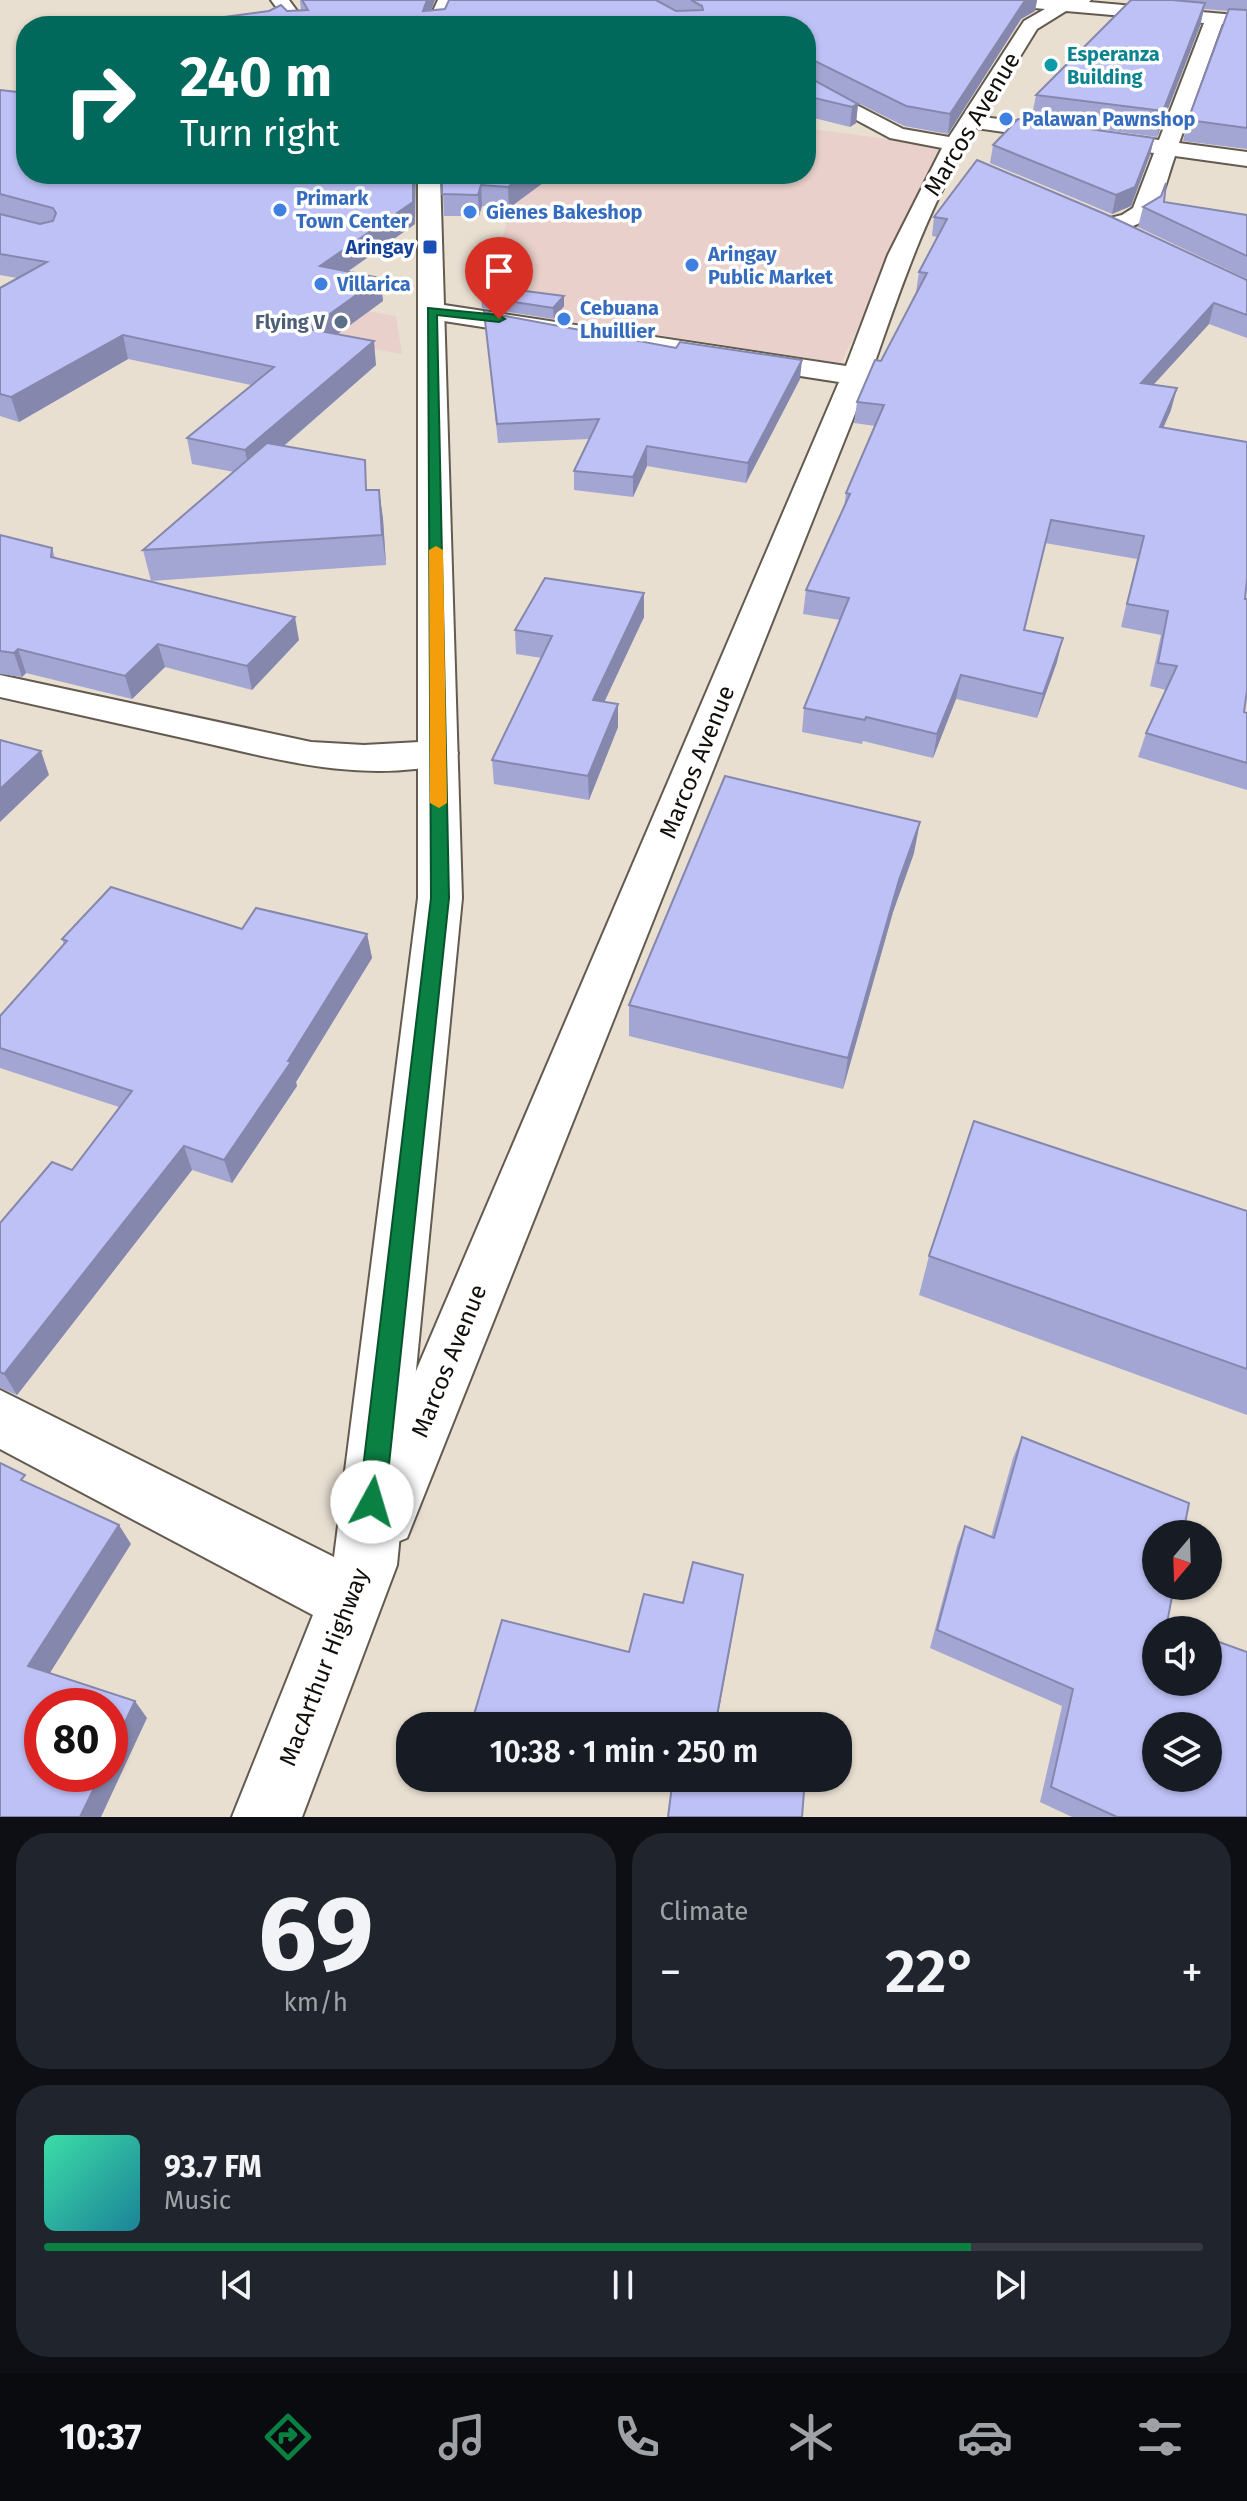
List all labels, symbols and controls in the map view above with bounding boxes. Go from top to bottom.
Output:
place label: Esperanza Building [1067,42,1160,89]
text: 240 m [180,44,332,111]
street label: Marcos Avenue [918,47,1026,201]
icon: right [48,48,152,152]
marker: Esperanza Building [1042,56,1060,74]
place label: Palawan Pawnshop [1022,107,1196,131]
marker: Palawan Pawnshop [997,110,1015,128]
text: Turn right [180,112,340,156]
place label: Primark Town Center [296,186,410,233]
place label: Gienes Bakeshop [486,200,643,224]
marker: Primark Town Center [271,201,289,219]
marker: Gienes Bakeshop [461,203,479,221]
place label: Aringay [344,235,415,259]
pin [465,237,533,319]
marker: Aringay [421,238,439,256]
place label: Aringay Public Market [707,242,833,289]
icon: arrive [477,249,521,293]
marker: Aringay Public Market [683,256,701,274]
place label: Villarica [336,272,411,296]
marker: Villarica [312,275,330,293]
place label: Cebuana Lhuillier [580,296,659,343]
place label: Flying V [255,310,326,334]
marker: Cebuana Lhuillier [555,310,573,328]
marker: Flying V [332,313,350,331]
street label: Marcos Avenue [654,681,740,843]
street label: Marcos Avenue [406,1280,492,1442]
position arrow [330,1460,414,1544]
north arrow [1142,1520,1222,1600]
map controls [1142,1520,1222,1792]
street label: MacArthur Highway [273,1564,375,1770]
button: sound [1142,1616,1222,1696]
speed limit sign: 80 [24,1688,128,1792]
button: layers [1142,1712,1222,1792]
text: 10:38 · 1 min · 250 m [490,1734,758,1770]
text: 69 [258,1872,373,1997]
text: Climate [660,1896,748,1927]
text: 22° [885,1936,978,2008]
text: − [660,1946,682,1999]
text: + [1181,1946,1203,1999]
text: km/h [284,1987,348,2018]
text: 93.7 FM [164,2149,262,2185]
text: Music [164,2185,231,2216]
icon: previous [215,2263,259,2307]
icon: pause [601,2263,645,2307]
icon: next [988,2263,1032,2307]
icon: directions [260,2409,316,2465]
icon: music [434,2409,490,2465]
icon: phone [609,2409,665,2465]
icon: climate [783,2409,839,2465]
icon: car [957,2409,1013,2465]
icon: filters [1132,2409,1188,2465]
text: 10:37 [59,2415,142,2459]

